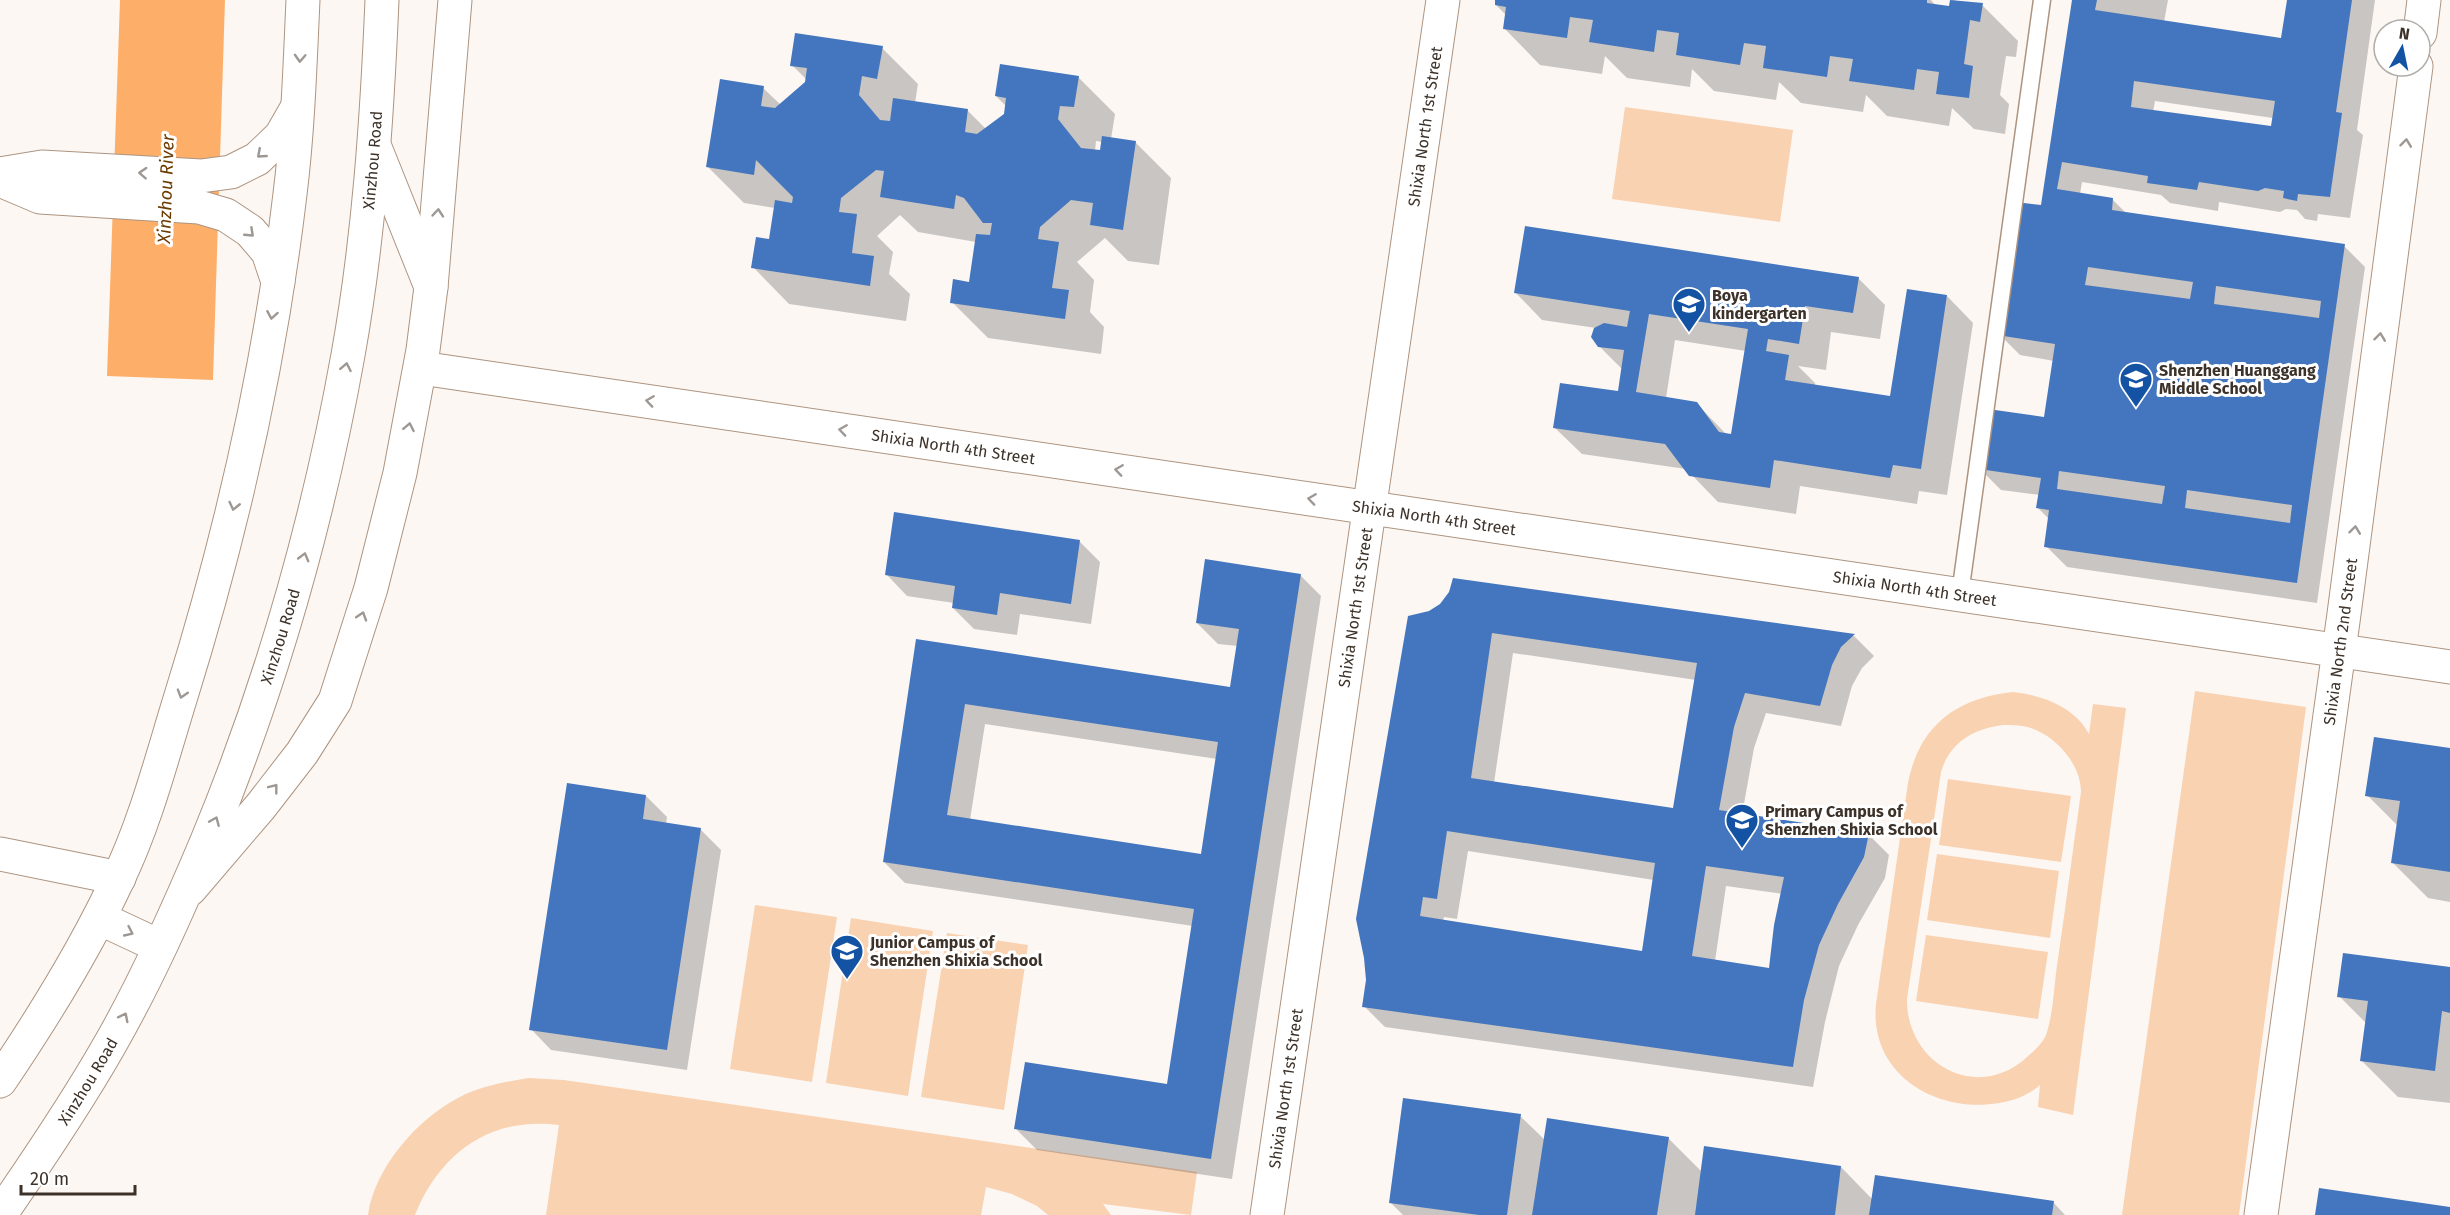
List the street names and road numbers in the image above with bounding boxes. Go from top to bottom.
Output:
street label: Shixia North 1st Street [1404,45,1446,208]
street label: Xinzhou Road [359,110,386,210]
street label: Shixia North 4th Street [870,425,1037,468]
street label: Shixia North 4th Street [1351,496,1517,539]
street label: Shixia North 1st Street [1334,526,1376,689]
street label: Shixia North 2nd Street [2319,557,2361,726]
street label: Shixia North 4th Street [1832,567,1998,610]
street label: Xinzhou Road [256,586,303,686]
street label: Shixia North 1st Street [1264,1007,1306,1170]
street label: Xinzhou Road [54,1034,121,1128]

